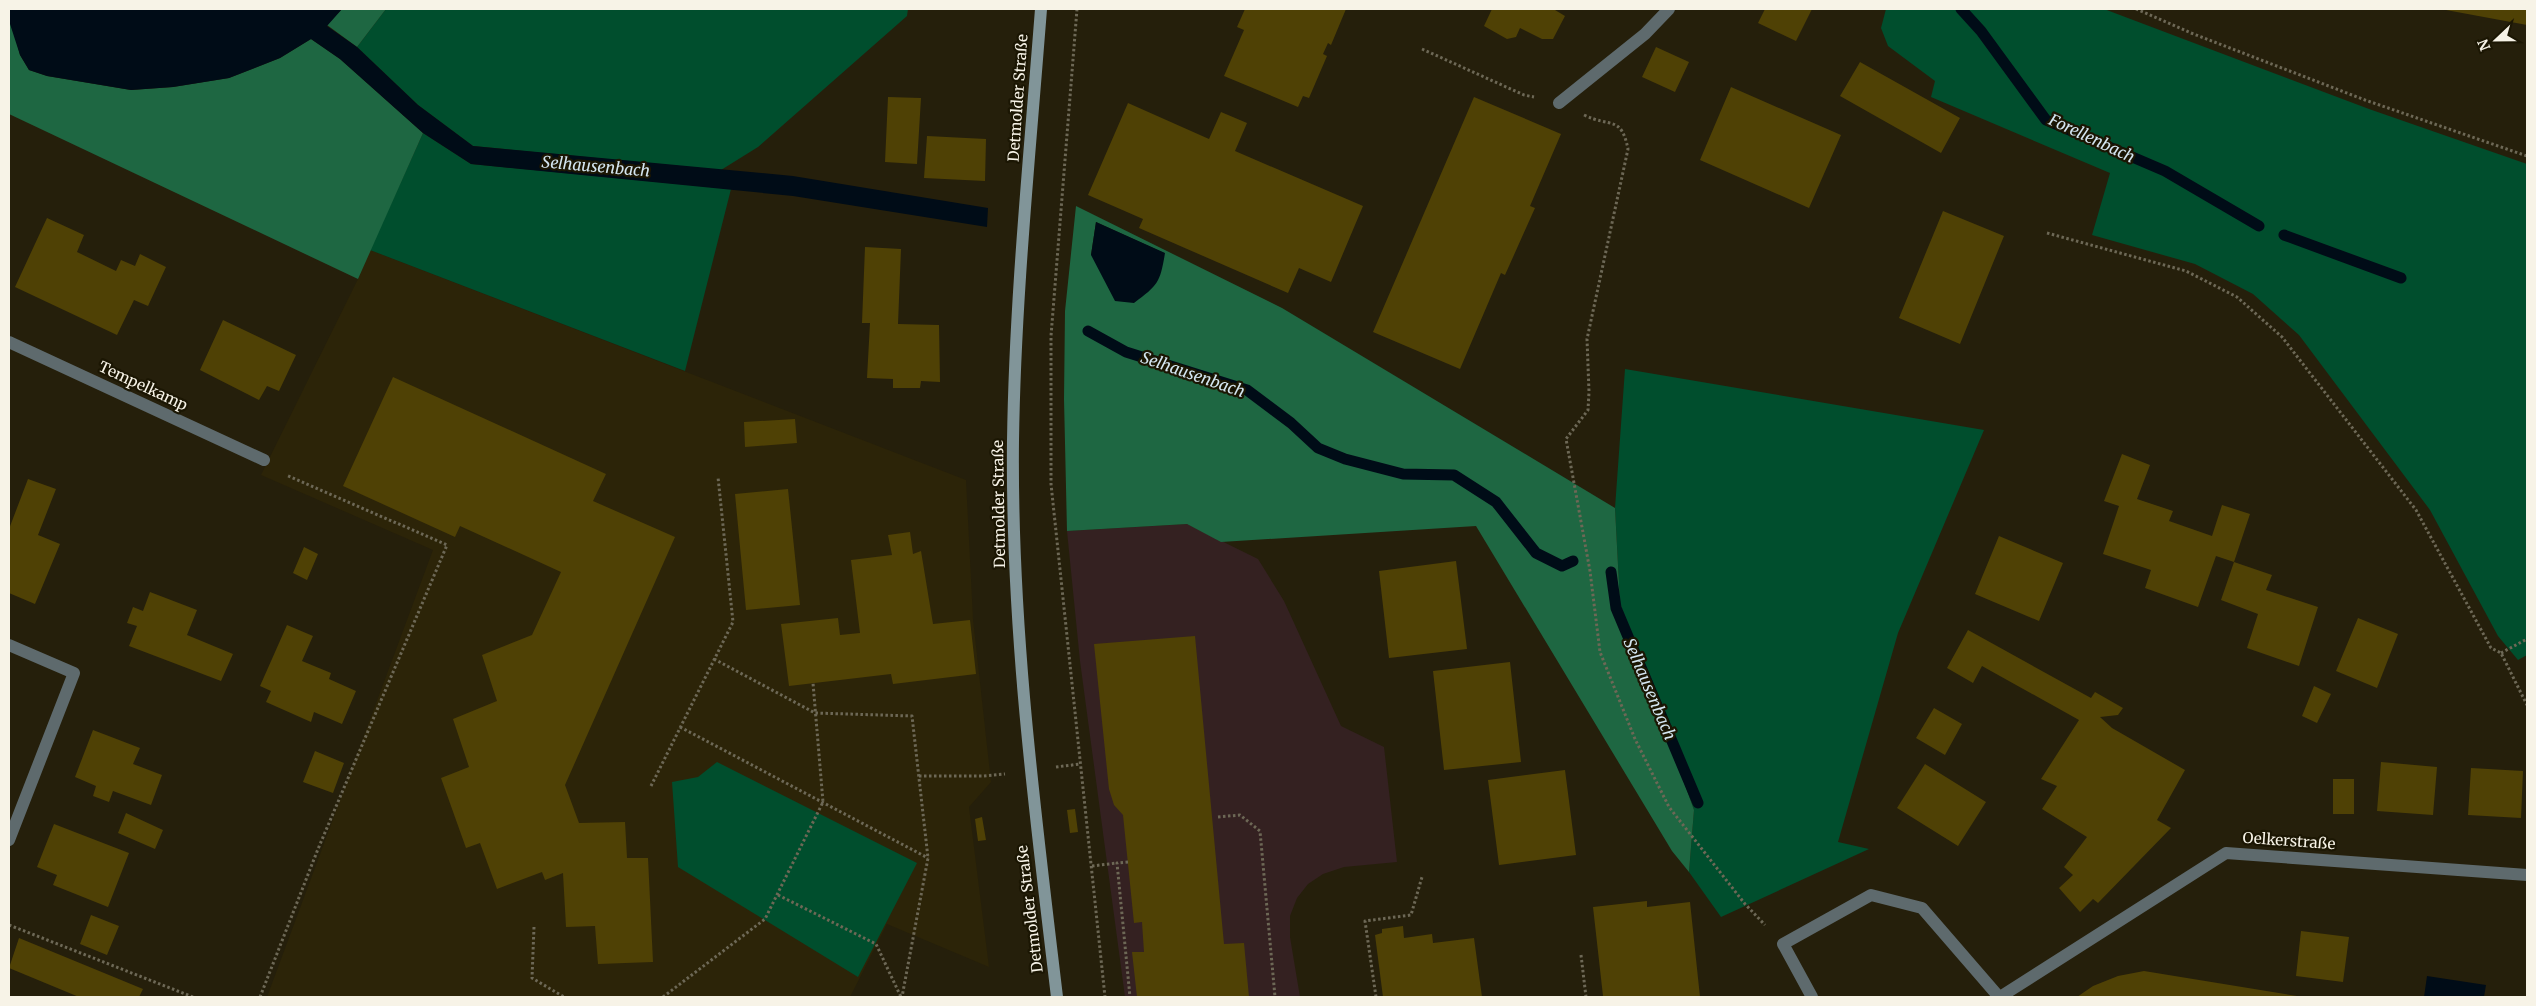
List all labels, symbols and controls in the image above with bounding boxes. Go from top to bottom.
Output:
north arrow [2471,15,2521,65]
street label: Detmolder Straße [1004,33,1031,162]
text: N [2474,36,2494,53]
water label: Forellenbach [2045,109,2138,167]
water label: Selhausenbach [541,151,651,181]
water label: Selhausenbach [1138,347,1248,401]
street label: Tempelkamp [96,357,191,414]
street label: Detmolder Straße [988,440,1009,568]
water label: Selhausenbach [1620,635,1680,743]
street label: Oelkerstraße [2242,828,2336,853]
street label: Detmolder Straße [1012,844,1047,974]

